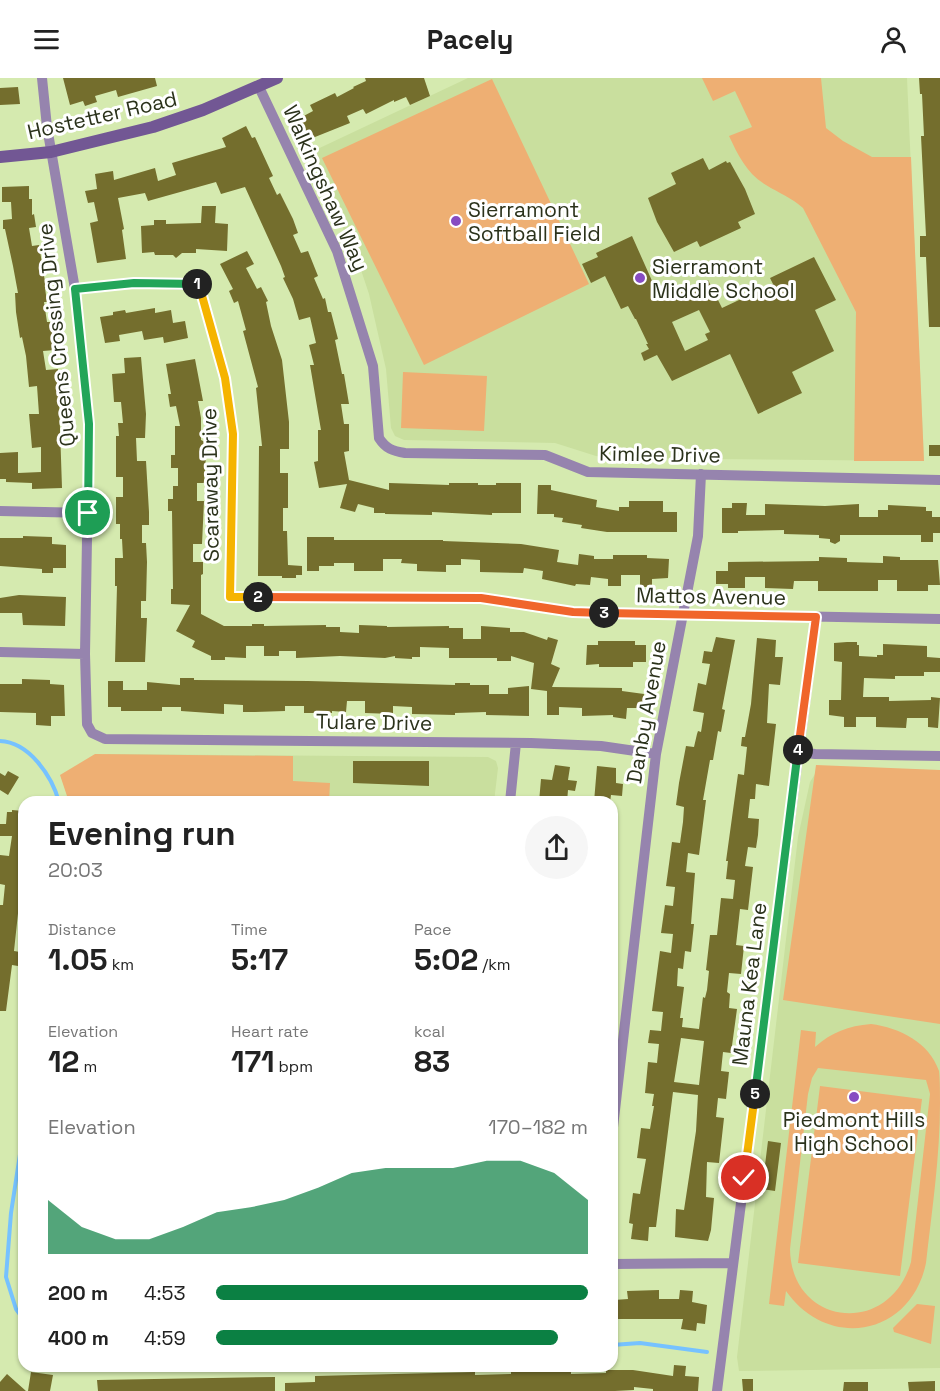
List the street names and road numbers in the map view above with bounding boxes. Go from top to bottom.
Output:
street label: Hostetter Road [24,85,180,145]
street label: Walkingshaw Way [277,101,375,275]
street label: Queens Crossing Drive [31,222,81,448]
street label: Scaraway Drive [195,408,225,562]
street label: Kimlee Drive [599,439,721,469]
street label: Mattos Avenue [636,581,786,611]
street label: Danby Avenue [620,638,672,786]
street label: Tulare Drive [316,707,432,737]
street label: Mauna Kea Lane [726,901,772,1067]

